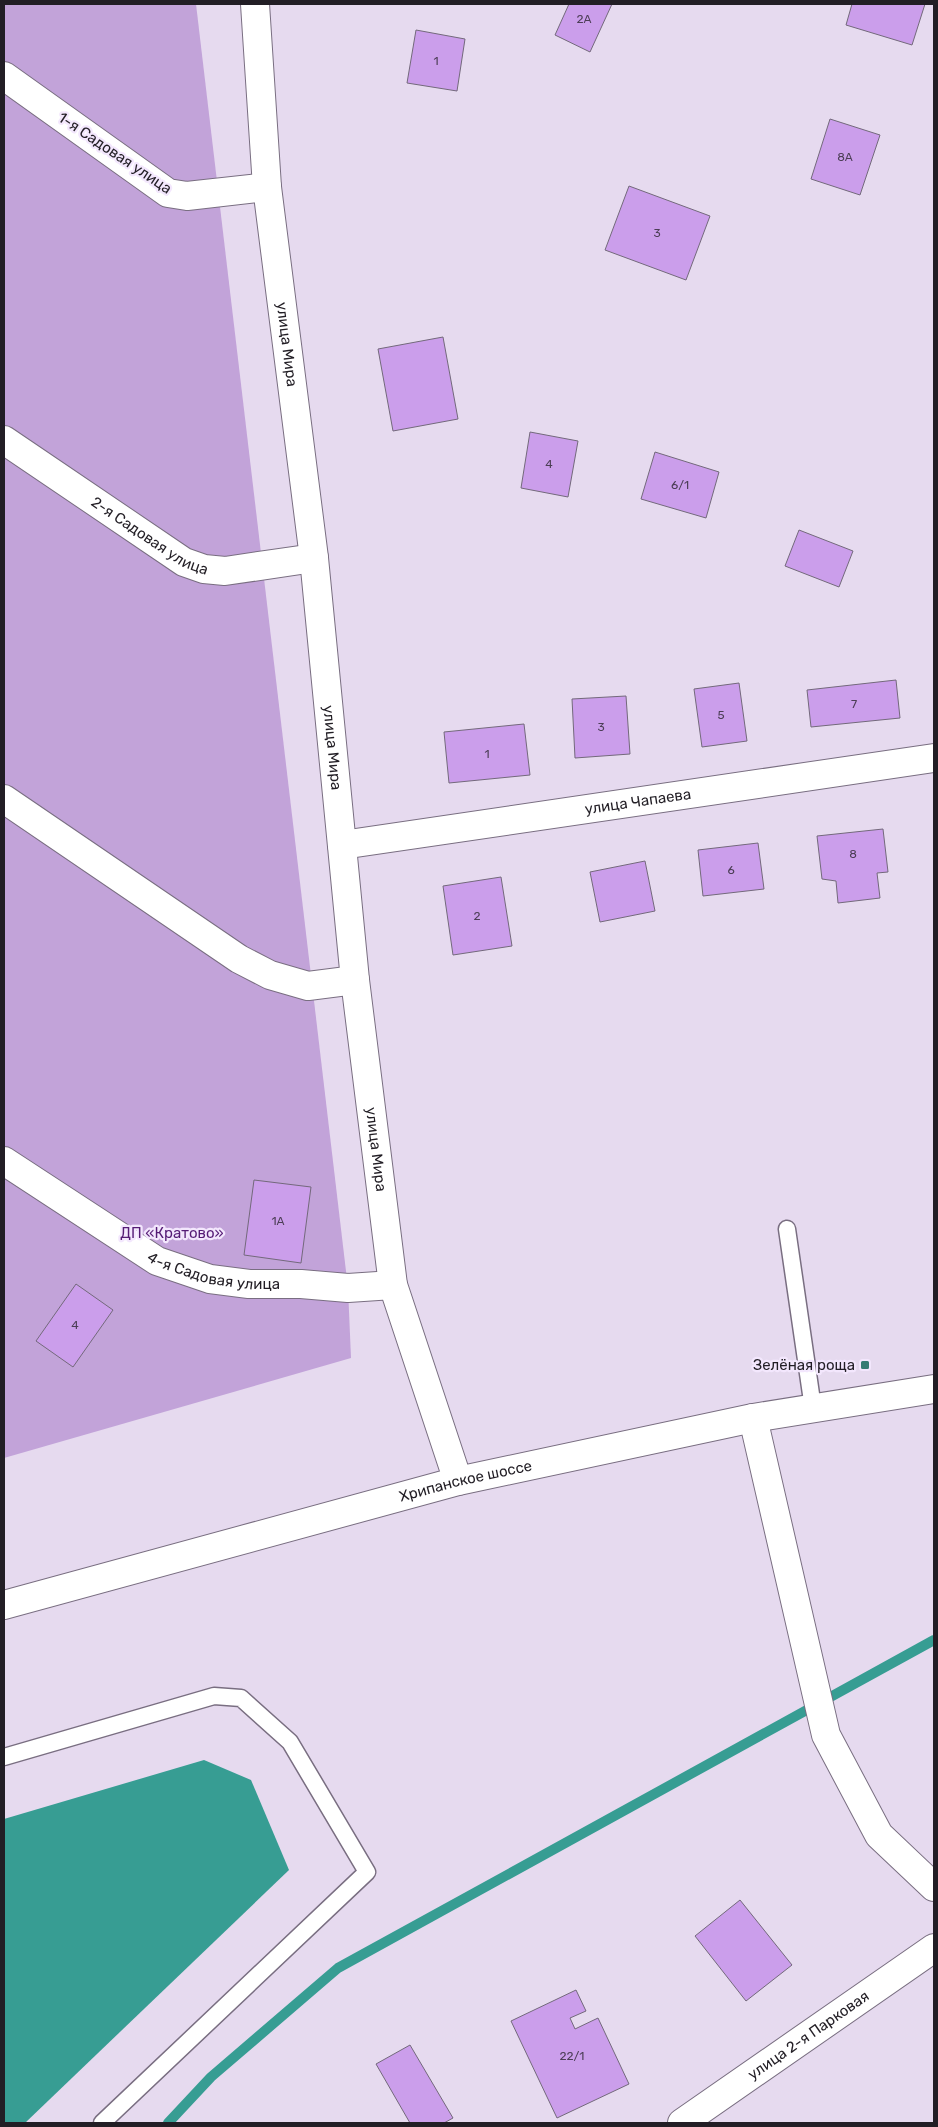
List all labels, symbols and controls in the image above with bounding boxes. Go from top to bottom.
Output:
house number: 2А [576,12,592,26]
house number: 1 [433,54,439,68]
street label: 1-я Садовая улица [55,108,175,198]
house number: 8А [837,150,853,164]
house number: 3 [653,226,661,240]
street label: улица Мира [273,301,301,388]
house number: 4 [545,457,553,471]
house number: 6/1 [671,478,689,492]
street label: 2-я Садовая улица [88,493,211,579]
house number: 7 [851,697,857,711]
street label: улица Мира [319,704,346,791]
house number: 5 [717,708,725,722]
house number: 3 [597,720,605,734]
house number: 1 [484,747,490,761]
street label: улица Чапаева [583,785,692,818]
house number: 8 [849,847,857,861]
house number: 6 [727,863,735,877]
house number: 2 [473,909,481,923]
street label: улица Мира [362,1106,390,1193]
house number: 1А [271,1214,285,1228]
park label: ДП «Кратово» [120,1224,224,1242]
street label: 4-я Садовая улица [144,1248,280,1293]
house number: 4 [71,1318,79,1332]
place label: Зелёная роща [753,1356,855,1374]
marker: Зелёная роща [859,1359,871,1371]
street label: Хрипанское шоссе [397,1456,534,1506]
street label: улица 2-я Парковая [744,1987,873,2084]
house number: 22/1 [560,2049,584,2063]

